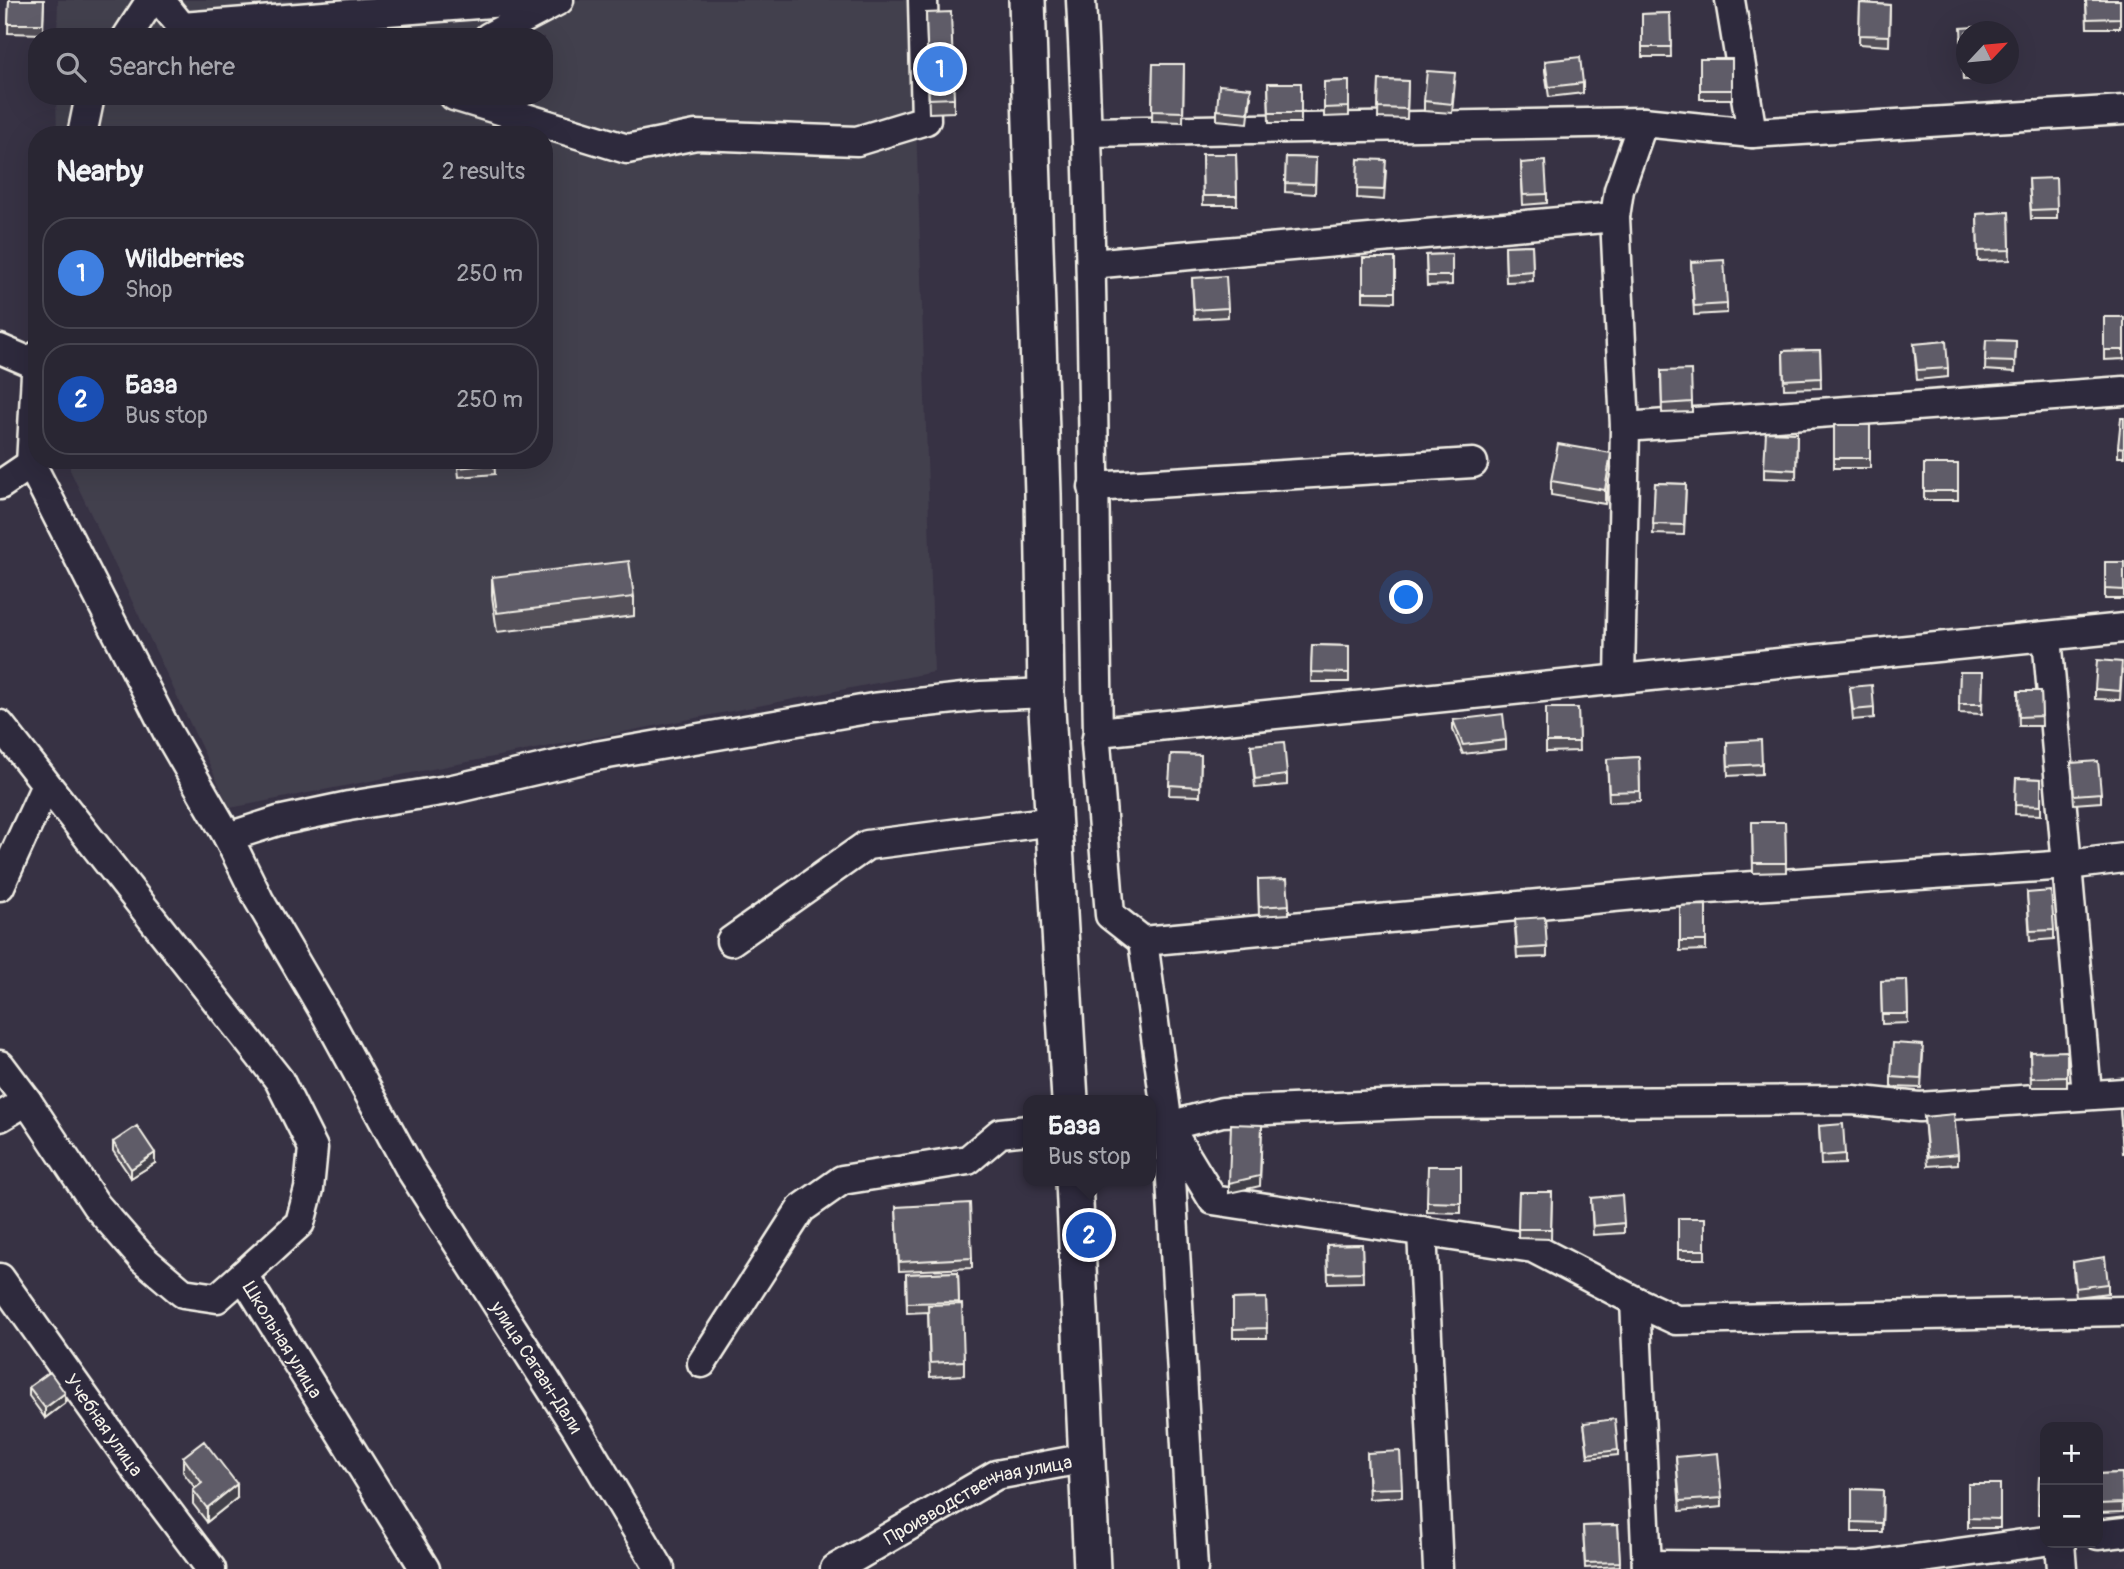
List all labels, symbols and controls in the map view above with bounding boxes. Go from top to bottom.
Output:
north arrow [1956,21,2019,84]
search box [28,28,553,105]
pin: 1 [917,43,963,95]
icon: search [52,48,90,86]
text: Search here [108,51,235,83]
text: Nearby [56,153,143,190]
text: 2 results [442,157,525,186]
text: Wildberries [125,243,244,275]
text: 1 [77,259,86,288]
text: 250 m [457,259,523,288]
text: Shop [125,275,173,304]
text: База [125,369,177,401]
text: 2 [75,385,87,414]
text: 250 m [457,385,523,414]
text: Bus stop [125,401,208,430]
your location [1389,580,1423,614]
popup [1023,1095,1156,1186]
text: База [1048,1110,1100,1142]
text: Bus stop [1048,1142,1131,1171]
pin: 2 [1066,1209,1112,1261]
street label: Школьная улица [237,1277,327,1403]
street label: улица Сагаан-Дали [484,1296,588,1439]
street label: Учебная улица [59,1369,148,1481]
map controls [2040,1422,2103,1548]
button: + [2040,1422,2103,1485]
street label: Производственная улица [880,1450,1074,1551]
button: − [2040,1485,2103,1548]

